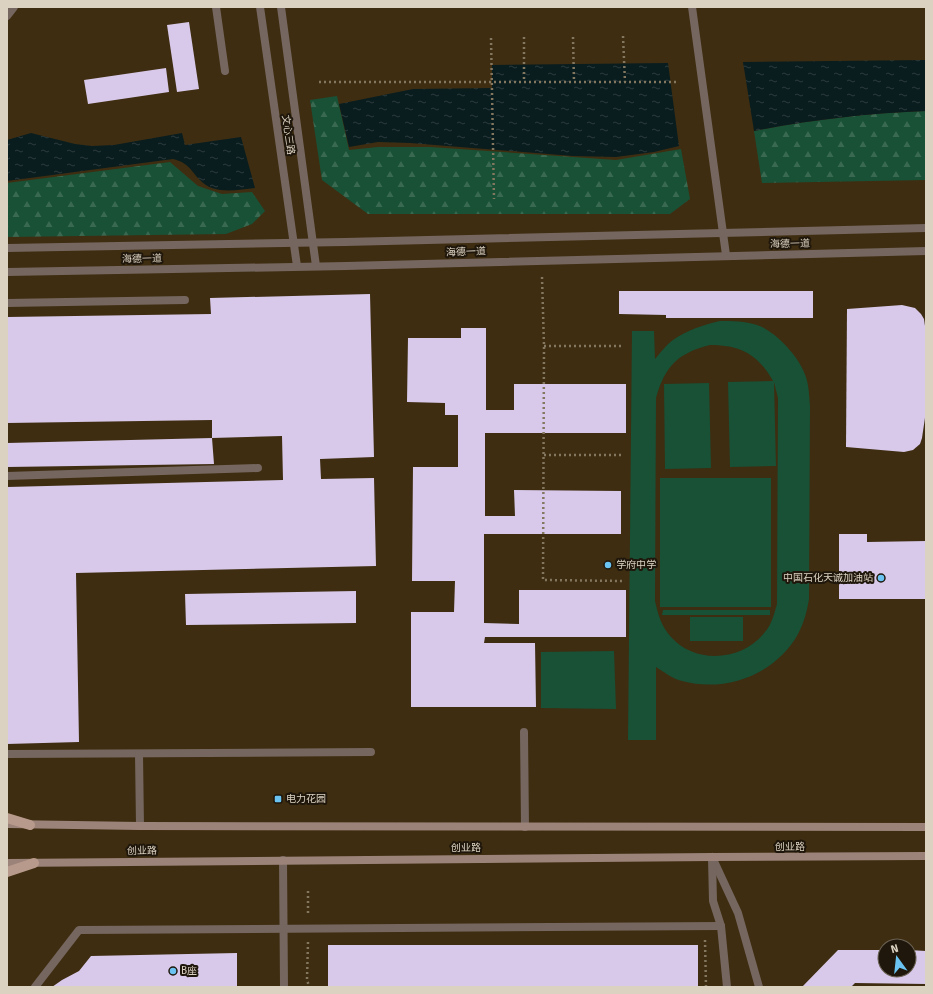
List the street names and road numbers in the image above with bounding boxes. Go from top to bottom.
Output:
street label: 文心三路 [279,114,297,156]
street label: 海德一道 [770,238,810,250]
street label: 海德一道 [446,245,486,259]
street label: 海德一道 [122,253,162,265]
street label: 创业路 [775,841,805,853]
street label: 创业路 [451,842,481,854]
street label: 创业路 [127,845,157,857]

